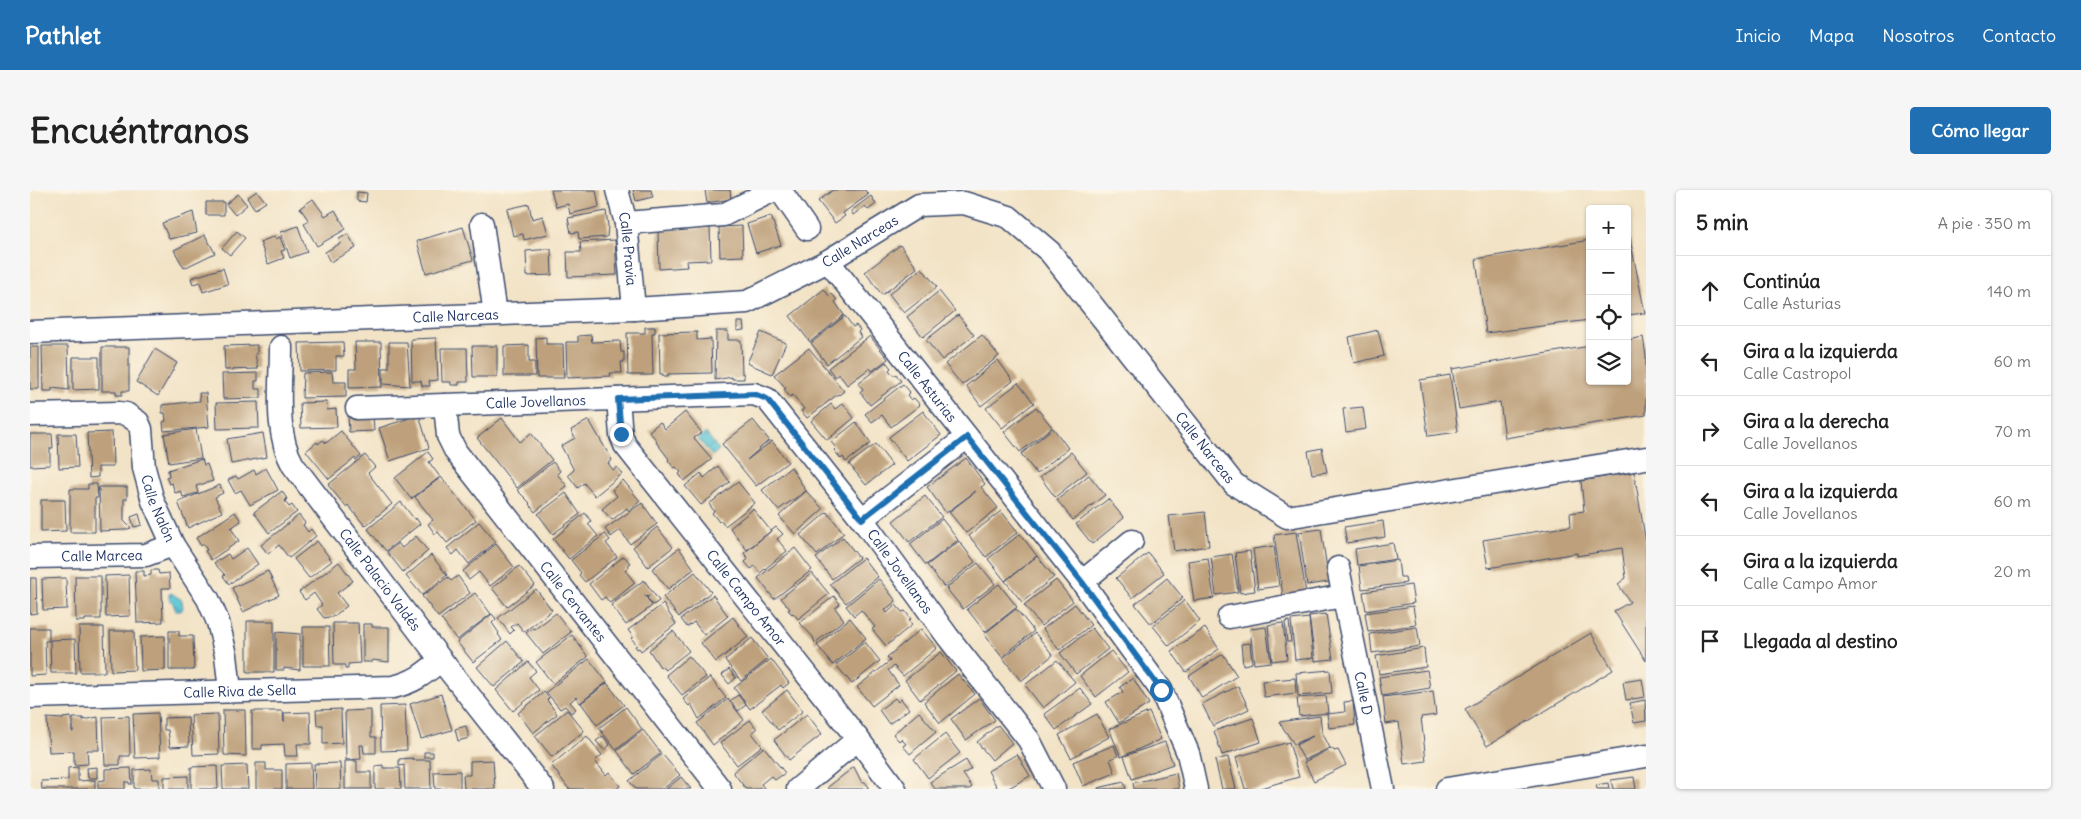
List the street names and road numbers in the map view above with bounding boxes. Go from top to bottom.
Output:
street label: Calle Pravia [614,210,641,286]
street label: Calle Narceas [819,211,901,272]
street label: Calle Narceas [412,305,499,326]
street label: Calle Asturias [894,347,961,426]
street label: Calle Jovellanos [485,391,586,412]
street label: Calle Narceas [1171,408,1239,487]
street label: Calle Nalón [137,473,179,545]
street label: Calle Palacio Valdés [335,525,425,635]
street label: Calle Jovellanos [863,526,937,617]
street label: Calle Marcea [61,546,143,565]
street label: Calle Campo Amor [703,546,790,650]
street label: Calle Cervantes [536,558,610,646]
street label: Calle D [1350,670,1377,717]
street label: Calle Riva de Sella [183,681,297,702]

